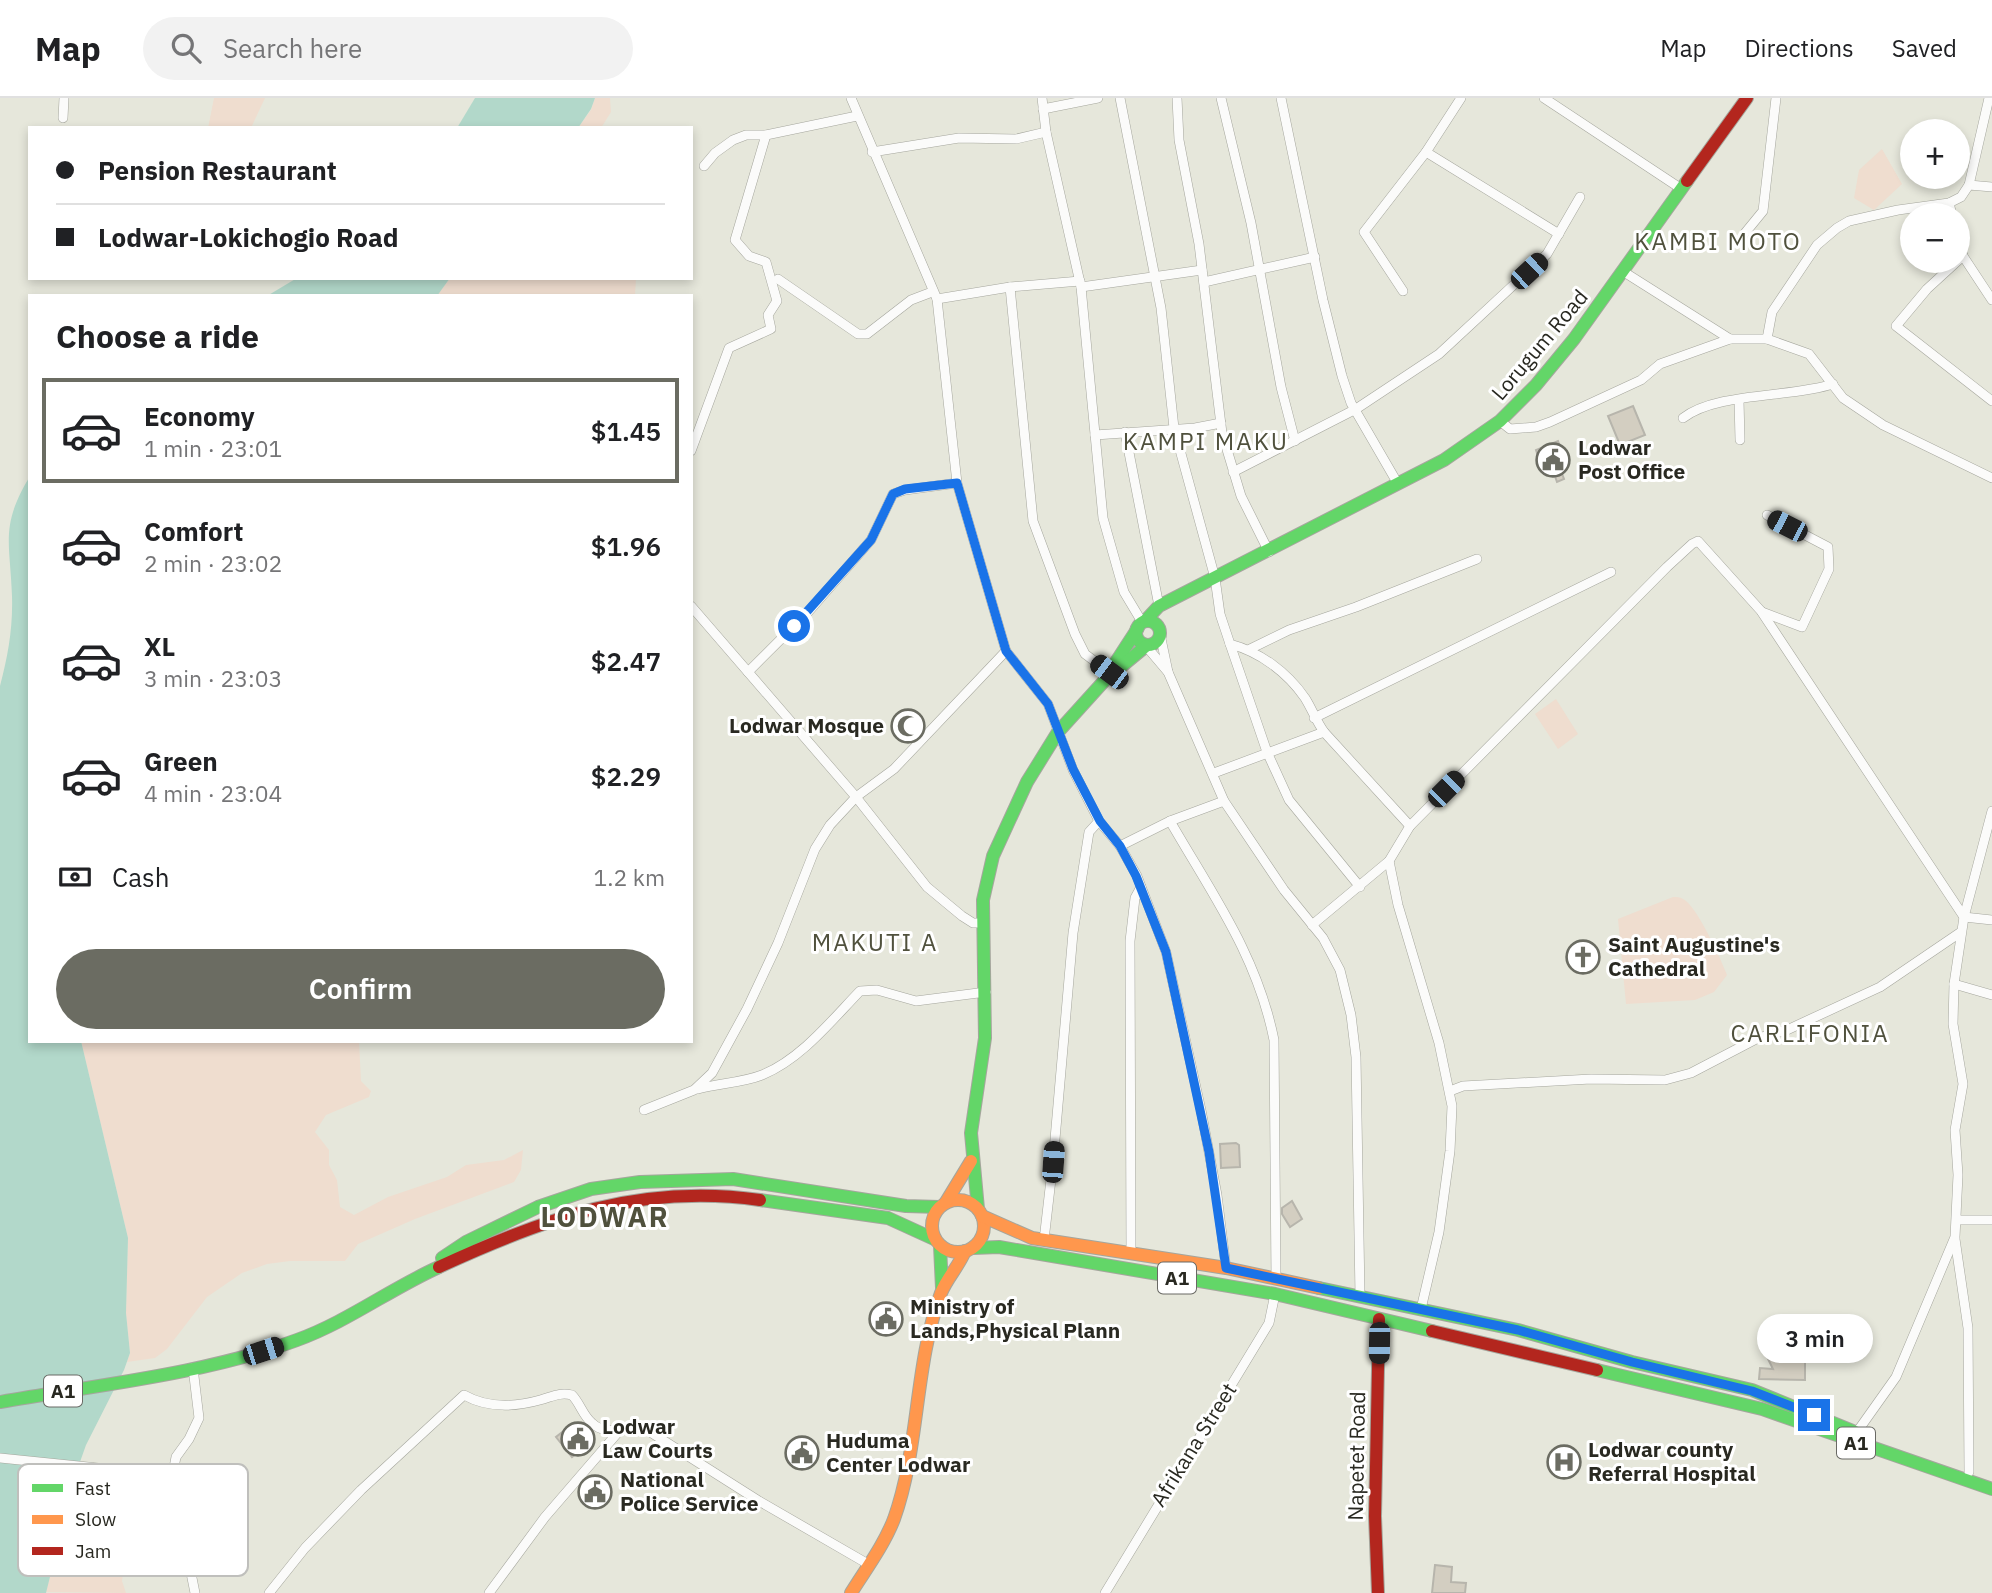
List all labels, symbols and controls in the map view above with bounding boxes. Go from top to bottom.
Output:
search box [143,17,633,80]
text: Map [35,27,101,70]
icon: search [167,29,205,67]
text: Search here [223,31,362,65]
text: Map [1660,32,1706,64]
text: Directions [1744,32,1854,64]
text: Saved [1892,32,1957,64]
map controls [1900,119,1970,273]
button: + [1900,119,1970,189]
text: Pension Restaurant [98,153,337,187]
button: − [1900,203,1970,273]
text: Lodwar-Lokichogio Road [98,220,398,254]
district label: KAMBI MOTO [1634,225,1802,257]
car [1507,249,1552,293]
street label: Lorugum Road [1485,283,1594,406]
text: Choose a ride [56,315,259,357]
icon: car [60,399,123,462]
text: Economy [144,399,255,433]
text: $1.45 [591,414,661,448]
district label: KAMPI MAKU [1123,425,1289,457]
text: 1 min · 23:01 [144,433,282,463]
place label: Lodwar Post Office [1578,433,1686,485]
public building icon: Lodwar Post Office [1534,441,1572,479]
car [1764,507,1811,545]
icon: car [60,514,123,577]
text: Comfort [144,514,243,548]
text: $1.96 [591,529,661,563]
text: 2 min · 23:02 [144,548,282,578]
route start [778,610,810,642]
icon: car [60,629,123,692]
text: XL [144,629,175,663]
text: $2.47 [591,644,661,678]
car [1086,651,1133,693]
text: 3 min · 23:03 [144,663,282,693]
mosque icon: Lodwar Mosque [889,707,927,745]
place label: Lodwar Mosque [729,711,884,739]
icon: car [60,744,123,807]
text: Green [144,744,218,778]
text: $2.29 [591,759,661,793]
car [1424,767,1469,811]
text: 4 min · 23:04 [144,778,282,808]
icon: cash [56,858,94,896]
text: Cash [112,860,169,894]
text: 1.2 km [594,862,665,892]
district label: MAKUTI A [812,926,938,958]
place label: Saint Augustine's Cathedral [1608,930,1780,982]
church icon: Saint Augustine's Cathedral [1564,938,1602,976]
button: Confirm [56,949,665,1029]
district label: CARLIFONIA [1730,1017,1890,1049]
car [1042,1140,1065,1184]
district label: LODWAR [540,1198,670,1235]
road number: A1 [1158,1262,1196,1294]
place label: Ministry of Lands,Physical Plann [910,1292,1120,1344]
public building icon: Ministry of Lands,Physical Plann [867,1300,905,1338]
callout: 3 min [1756,1314,1872,1362]
car [1369,1322,1390,1364]
text: 3 min [1785,1323,1845,1353]
car [240,1335,287,1367]
road number: A1 [44,1376,82,1406]
street label: Afrikana Street [1144,1377,1242,1512]
street label: Napetet Road [1341,1391,1371,1521]
route end [1798,1399,1830,1431]
place label: Lodwar Law Courts [602,1412,713,1464]
public building icon: Lodwar Law Courts [559,1420,597,1458]
place label: Huduma Center Lodwar [826,1426,971,1478]
road number: A1 [1837,1428,1875,1458]
public building icon: Huduma Center Lodwar [783,1434,821,1472]
place label: Lodwar county Referral Hospital [1588,1435,1756,1487]
hospital icon: Lodwar county Referral Hospital [1545,1443,1583,1481]
legend [18,1464,248,1576]
place label: National Police Service [620,1465,759,1517]
public building icon: National Police Service [576,1473,614,1511]
text: Fast [75,1476,111,1500]
text: Slow [75,1507,116,1531]
text: Jam [75,1539,111,1563]

